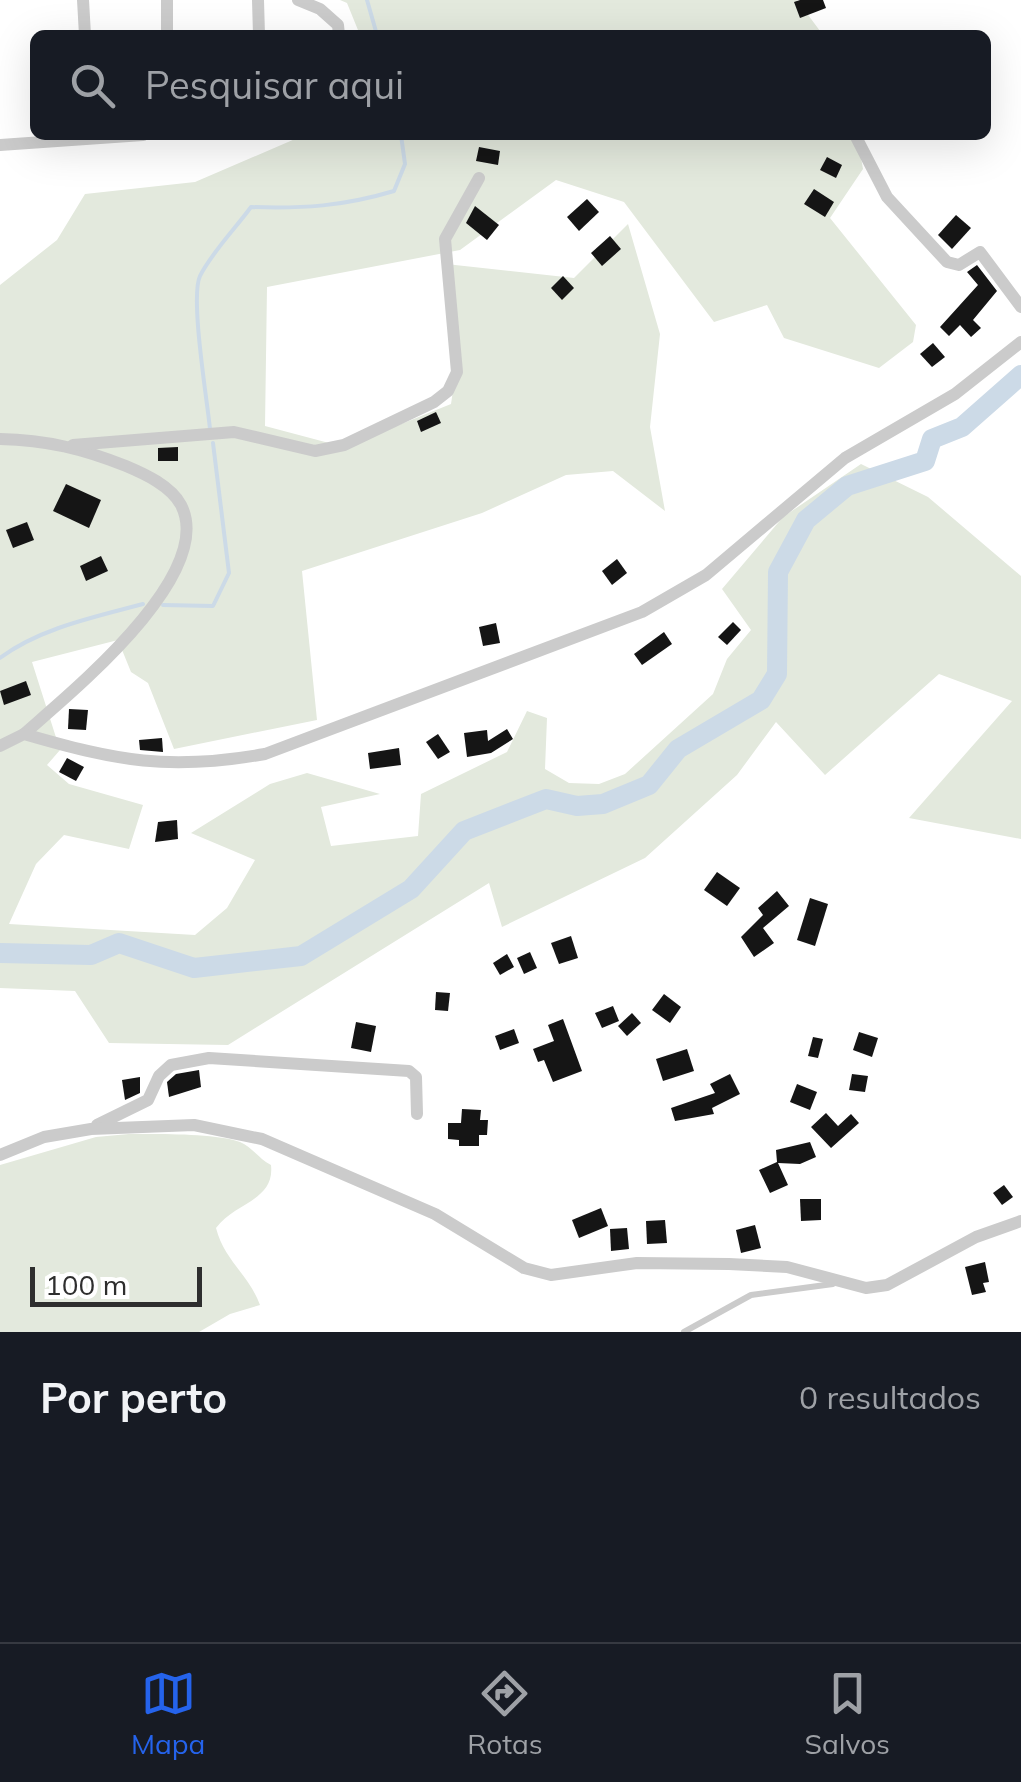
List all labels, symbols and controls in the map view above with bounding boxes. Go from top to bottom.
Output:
search box [30,30,991,140]
icon: search [65,58,120,113]
text: Pesquisar aqui [145,61,404,109]
scale bar [30,1262,202,1306]
text: 100 m [45,1267,127,1302]
text: Por perto [40,1371,227,1424]
text: 0 resultados [799,1377,981,1417]
tab: Mapa [131,1666,205,1761]
tab: Rotas [467,1666,543,1761]
tab: Salvos [805,1666,890,1761]

